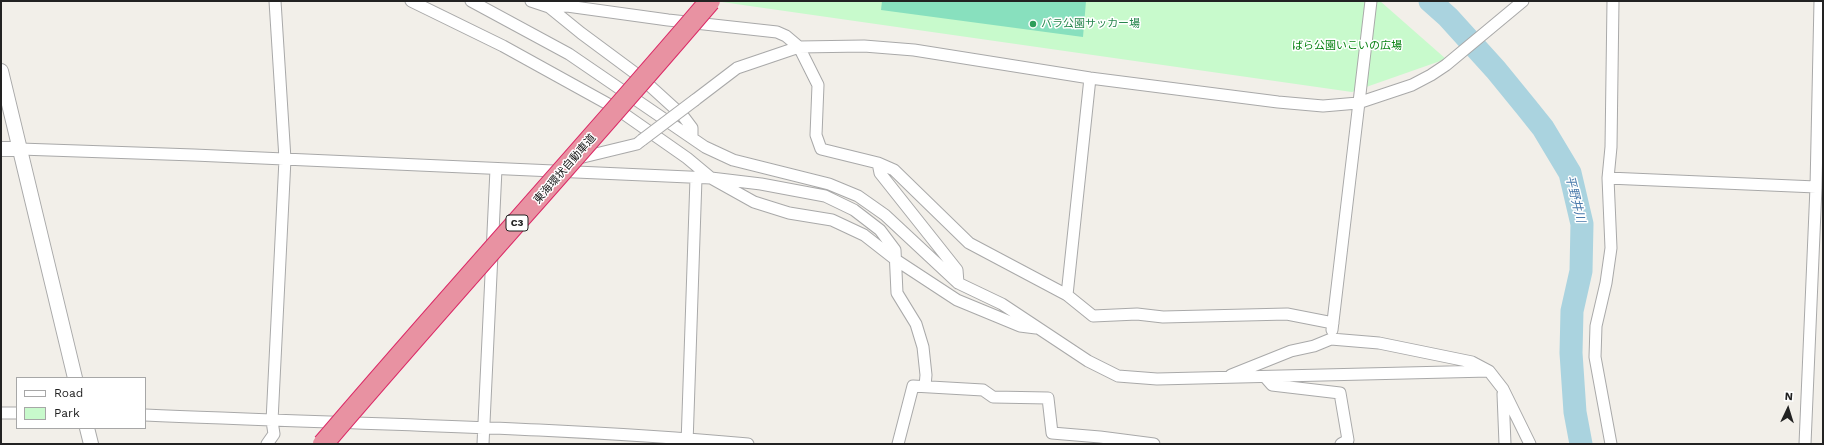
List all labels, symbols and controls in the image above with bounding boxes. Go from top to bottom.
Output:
place label: バラ公園サッカー場 [1041,17,1140,31]
marker: バラ公園サッカー場 [1028,19,1038,29]
park label: ばら公園いこいの広場 [1292,39,1402,53]
street label: 東海環状自動車道 [531,131,599,207]
water label: 平野井川 [1562,174,1588,224]
road number: C3 [506,215,528,231]
legend [16,377,146,429]
text: Road [54,386,83,400]
north arrow [1768,389,1808,429]
text: N [1784,390,1793,403]
text: Park [54,406,80,420]

